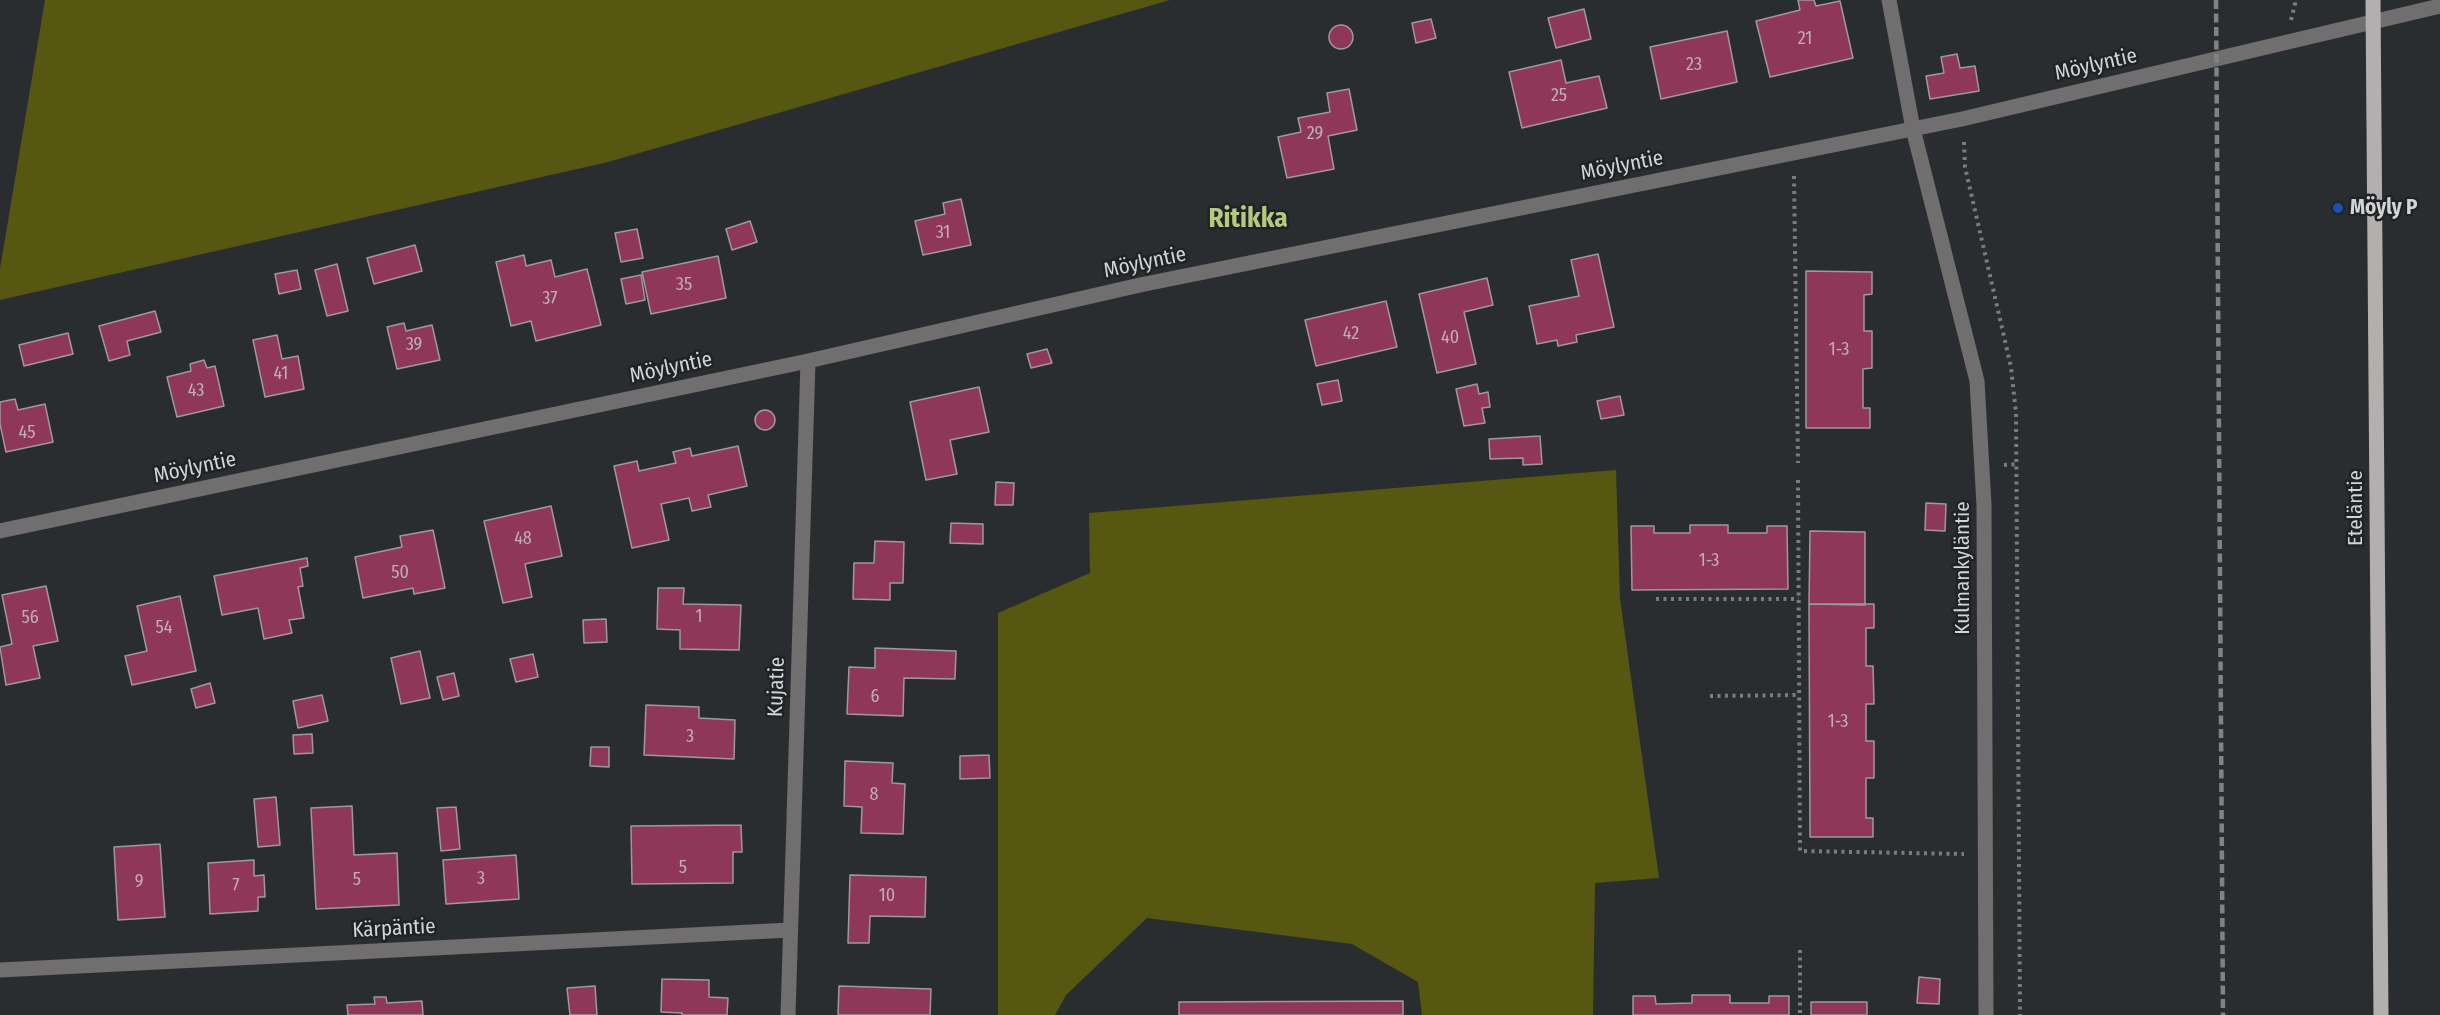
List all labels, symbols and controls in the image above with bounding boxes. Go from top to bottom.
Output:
house number: 21 [1798,28,1812,50]
street label: Möylyntie [2052,43,2140,87]
house number: 23 [1686,54,1702,76]
house number: 25 [1551,85,1567,107]
house number: 29 [1307,123,1323,145]
street label: Möylyntie [1579,146,1665,186]
place label: Möyly P [2350,195,2417,221]
marker: Möyly P [2331,201,2345,215]
district label: Ritikka [1208,203,1288,235]
house number: 31 [936,222,950,244]
street label: Möylyntie [1102,242,1188,284]
house number: 35 [676,274,692,296]
house number: 37 [542,288,558,310]
house number: 42 [1343,323,1359,345]
house number: 40 [1441,327,1459,349]
house number: 39 [406,334,422,356]
house number: 1-3 [1829,339,1849,361]
street label: Möylyntie [628,347,714,389]
house number: 41 [274,363,288,385]
house number: 43 [188,380,204,402]
house number: 45 [19,422,35,444]
street label: Möylyntie [152,447,238,489]
street label: Eteläntie [2343,470,2369,546]
street label: Kulmankyläntie [1950,501,1976,635]
house number: 48 [514,528,532,550]
house number: 1-3 [1699,550,1719,572]
house number: 50 [391,562,409,584]
house number: 1 [695,606,703,628]
house number: 56 [21,607,39,629]
house number: 54 [156,617,172,639]
street label: Kujatie [763,657,791,717]
house number: 6 [871,686,879,708]
house number: 1-3 [1828,711,1848,733]
house number: 3 [686,726,694,748]
house number: 8 [870,784,878,806]
house number: 5 [679,857,687,879]
house number: 3 [477,868,485,890]
house number: 5 [353,869,361,891]
house number: 9 [135,871,143,893]
house number: 7 [232,875,240,897]
house number: 10 [879,885,895,907]
street label: Kärpäntie [352,914,436,944]

